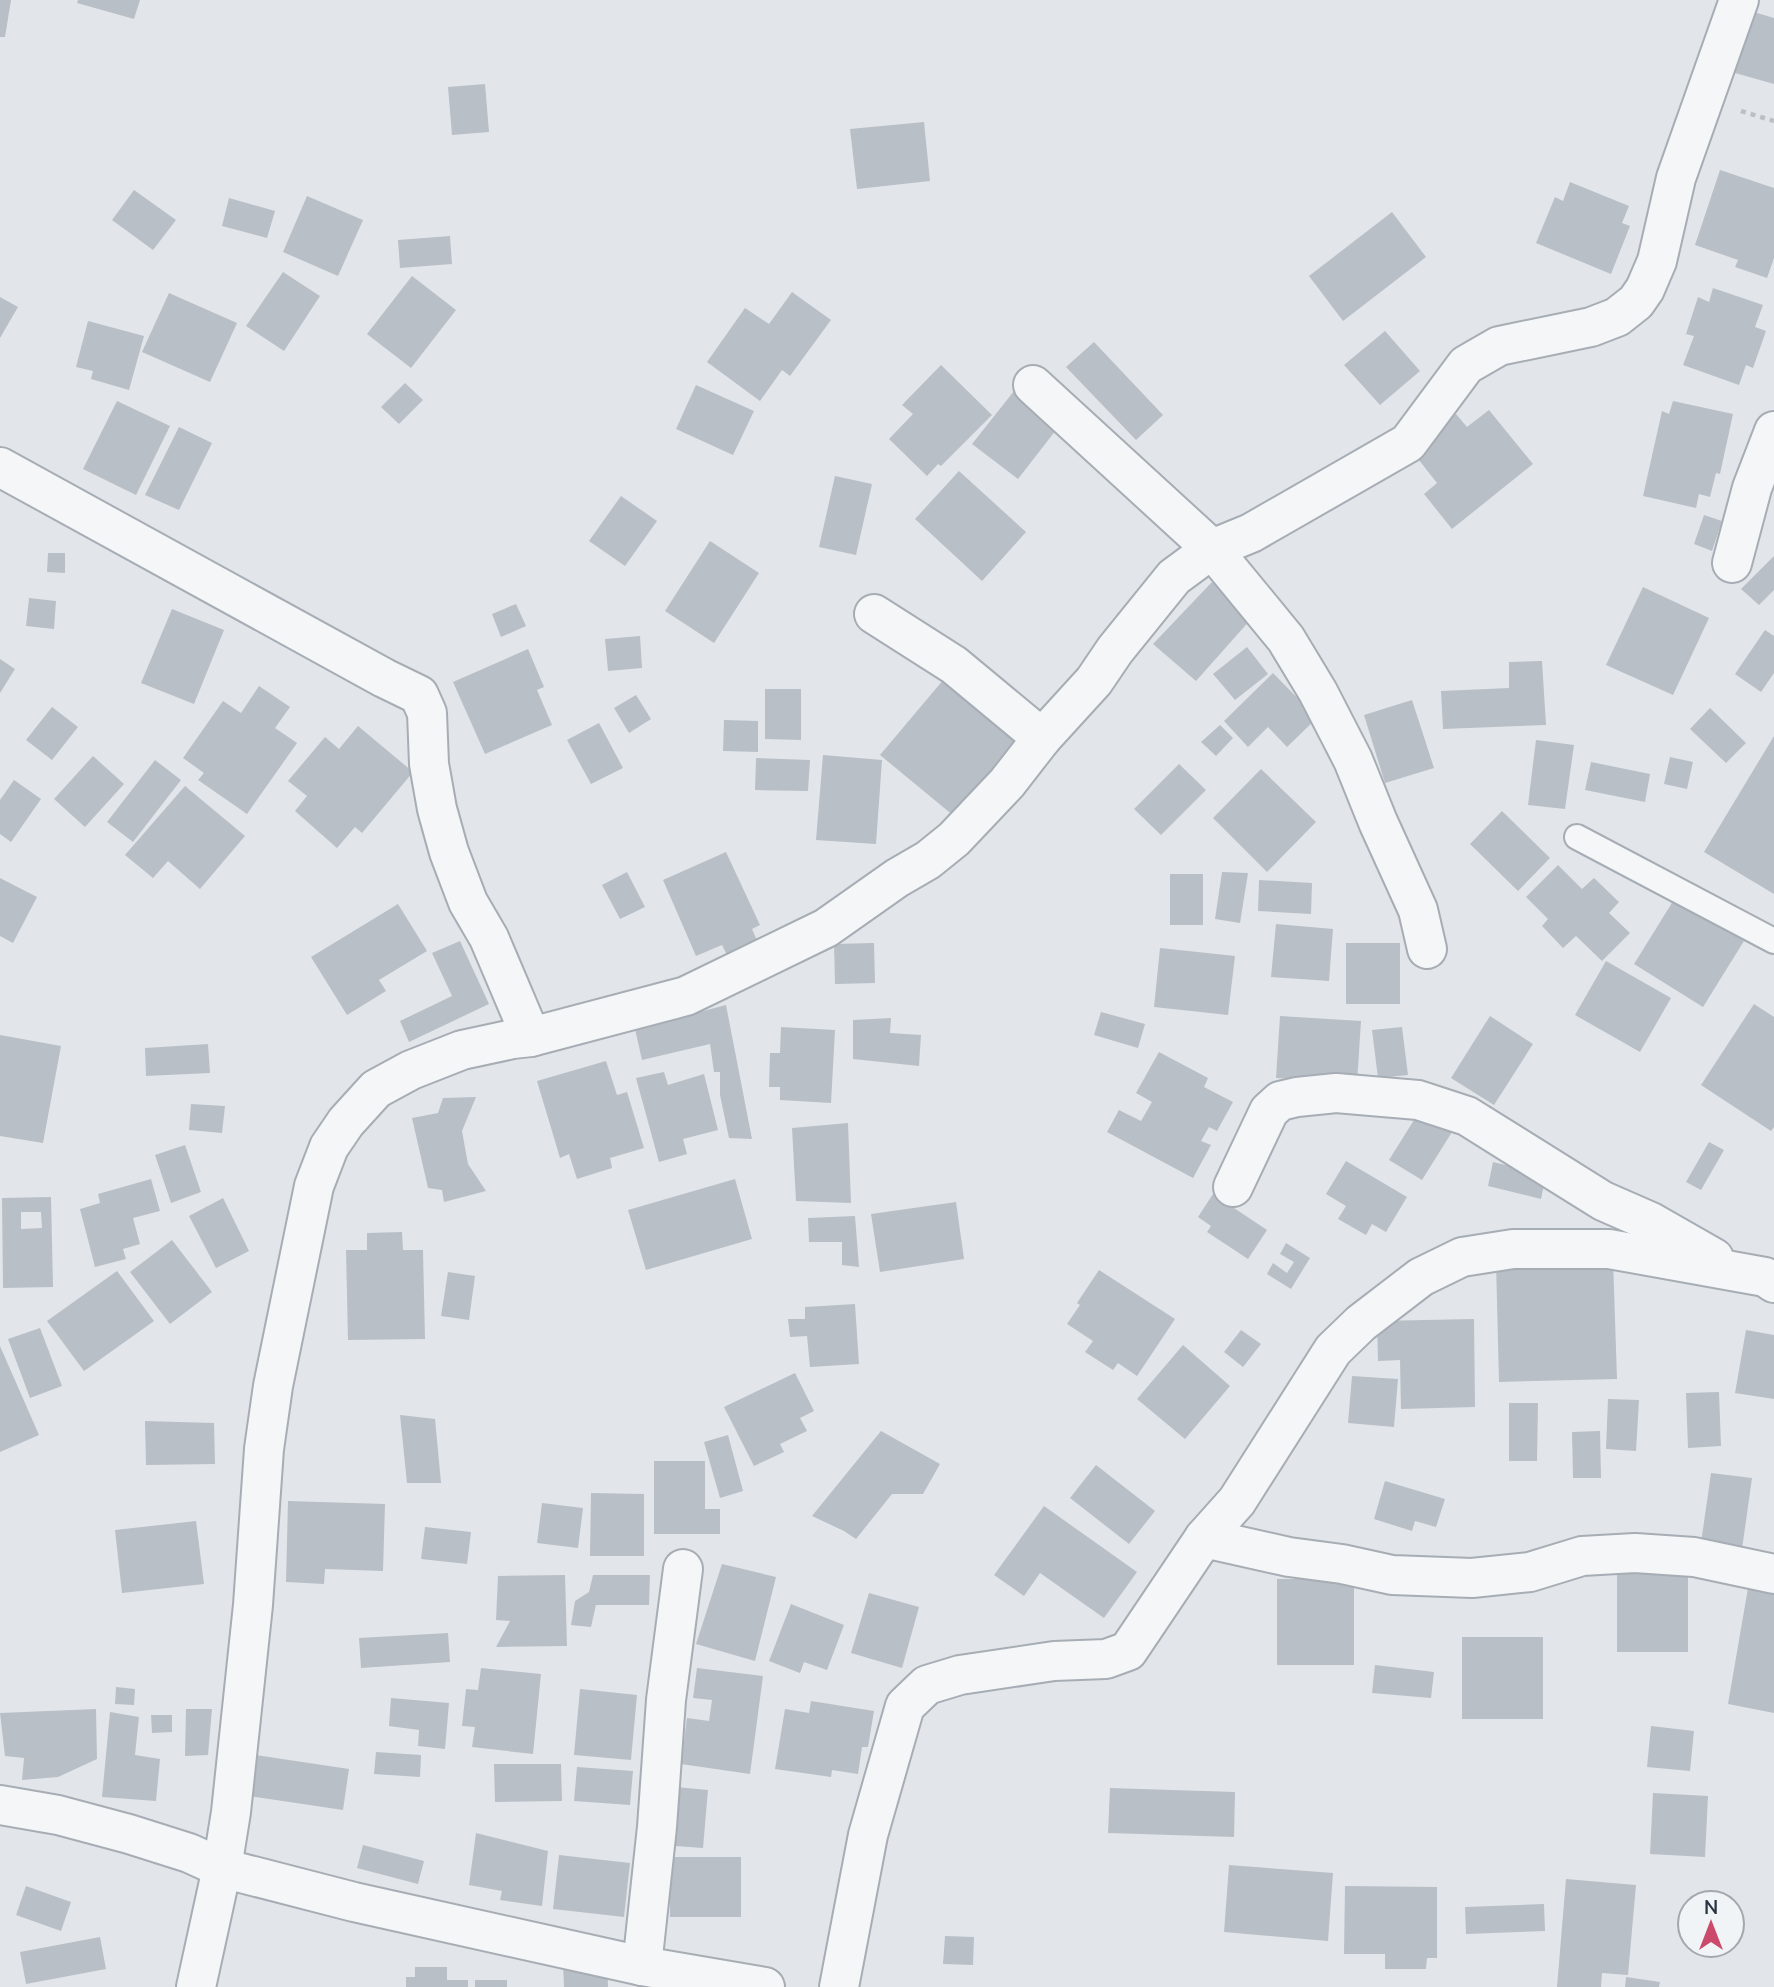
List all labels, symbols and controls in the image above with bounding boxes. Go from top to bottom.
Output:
north arrow [1676,1889,1746,1959]
text: N [1704,1895,1718,1921]

